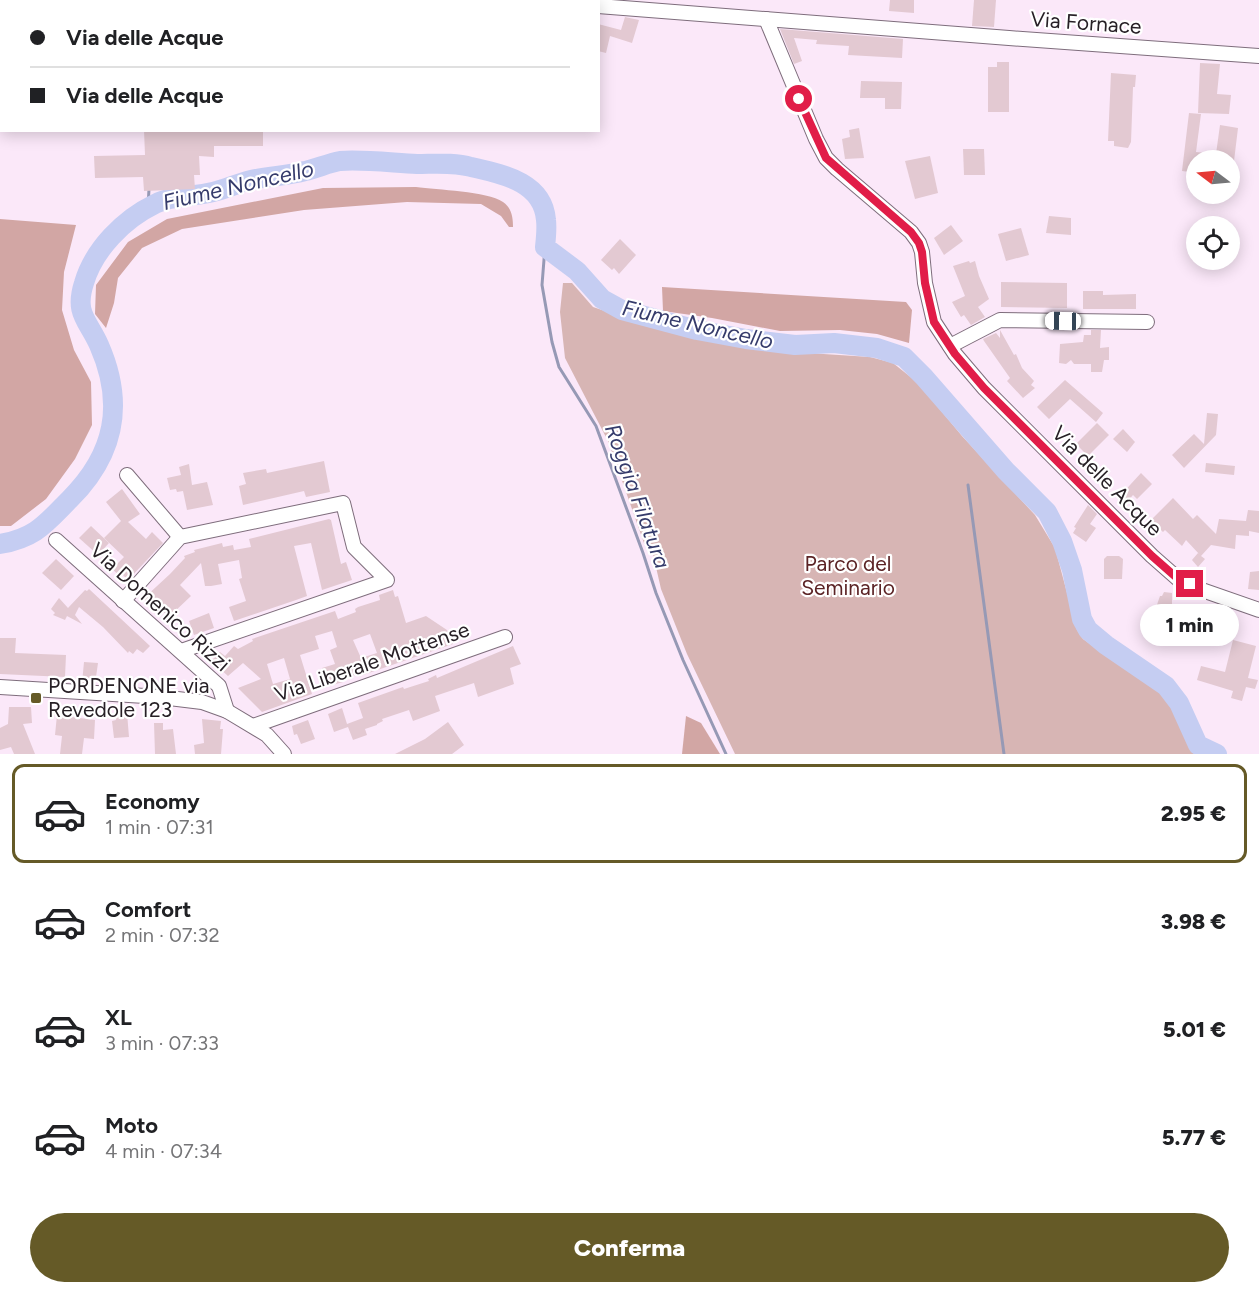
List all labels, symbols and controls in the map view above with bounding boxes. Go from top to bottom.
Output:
street label: Via Fornace [1030,6,1142,39]
text: Via delle Acque [66,24,223,51]
text: Via delle Acque [66,82,223,109]
route start [785,85,812,112]
north arrow [1186,150,1240,204]
map controls [1186,150,1240,270]
water label: Fiume Noncello [160,155,316,216]
button: locate [1186,216,1240,270]
water label: Fiume Noncello [620,294,776,355]
car [1045,312,1081,330]
water label: Roggia Filatura [599,420,676,572]
street label: Via delle Acque [1047,420,1168,541]
street label: Via Domenico Rizzi [85,537,236,676]
park label: Parco del Seminario [801,551,895,600]
route end [1176,570,1203,597]
callout: 1 min [1140,605,1240,647]
text: 1 min [1166,613,1213,637]
street label: Via Liberale Mottense [271,616,472,707]
place label: PORDENONE via Revedole 123 [48,673,209,722]
marker: PORDENONE via Revedole 123 [29,691,43,705]
icon: car [33,787,87,841]
text: Economy [105,788,200,815]
text: 2.95 € [1161,800,1226,827]
text: 1 min · 07:31 [105,815,214,839]
icon: car [33,895,87,949]
text: Comfort [105,896,191,923]
text: 3.98 € [1161,908,1226,935]
text: 2 min · 07:32 [105,923,220,947]
icon: car [33,1003,87,1057]
text: XL [105,1004,132,1031]
text: 5.01 € [1163,1016,1226,1043]
text: 3 min · 07:33 [105,1031,219,1055]
icon: car [33,1111,87,1165]
text: Moto [105,1112,158,1139]
text: 5.77 € [1162,1124,1226,1151]
text: 4 min · 07:34 [105,1139,222,1163]
button: Conferma [30,1213,1229,1282]

